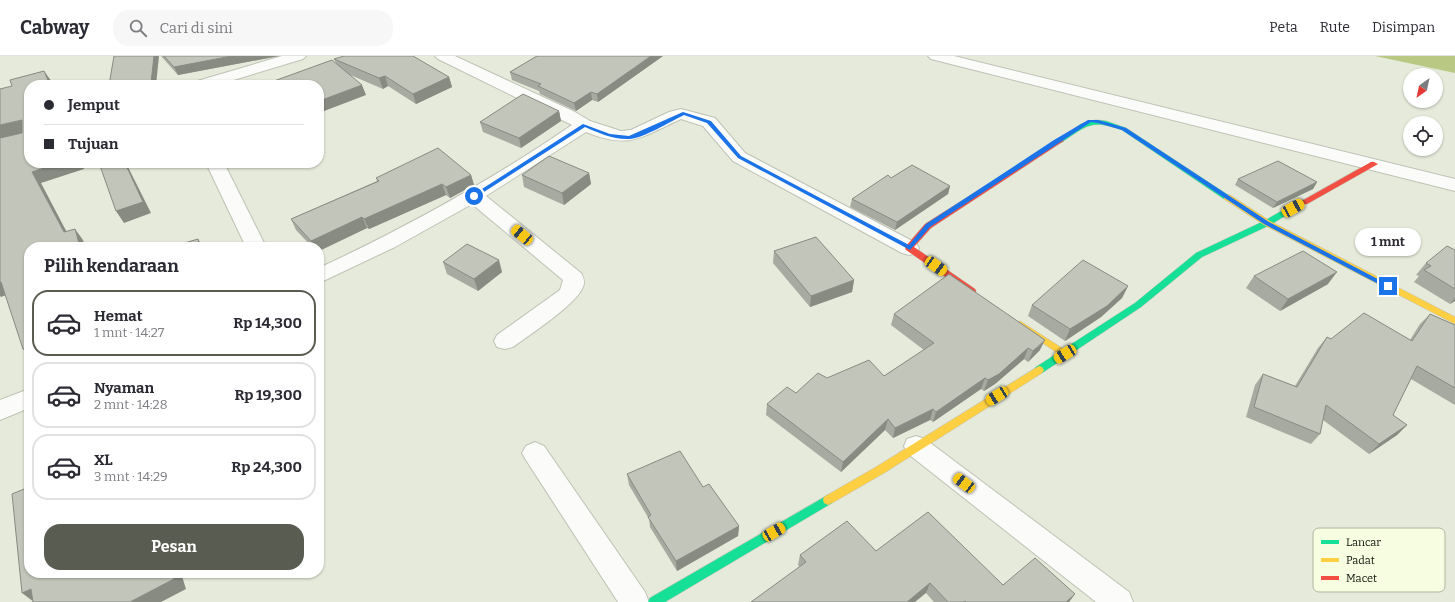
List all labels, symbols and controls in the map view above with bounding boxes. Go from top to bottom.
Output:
search box [113,10,393,46]
text: Cabway [20,16,89,39]
icon: search [127,17,149,39]
text: Cari di sini [159,19,233,37]
text: Peta [1269,19,1298,36]
text: Rute [1320,19,1350,36]
text: Disimpan [1372,19,1435,36]
north arrow [1403,68,1443,108]
map controls [1403,68,1443,156]
text: Jemput [68,96,120,114]
button: locate [1403,116,1443,156]
text: Tujuan [68,135,118,153]
route start [465,187,483,205]
car [1280,197,1306,219]
car [509,223,535,247]
callout: 1 mnt [1355,228,1421,256]
text: 1 mnt [1371,234,1405,249]
car [923,254,949,278]
text: Pilih kendaraan [44,255,179,277]
route end [1379,277,1397,295]
icon: car [46,305,82,341]
text: Hemat [94,307,143,325]
text: Rp 14,300 [233,314,302,332]
text: 1 mnt · 14:27 [94,325,164,340]
car [1052,343,1078,365]
icon: car [46,377,82,413]
text: Nyaman [94,379,154,397]
car [984,385,1010,407]
text: Rp 19,300 [234,386,302,404]
text: 2 mnt · 14:28 [94,397,167,412]
icon: car [46,449,82,485]
text: XL [94,451,113,469]
text: Rp 24,300 [231,458,302,476]
text: 3 mnt · 14:29 [94,469,168,484]
car [951,471,977,495]
car [761,521,787,543]
button: Pesan [44,524,304,570]
legend [1313,528,1445,592]
text: Lancar [1346,536,1381,549]
text: Padat [1346,554,1375,567]
text: Macet [1346,572,1377,585]

